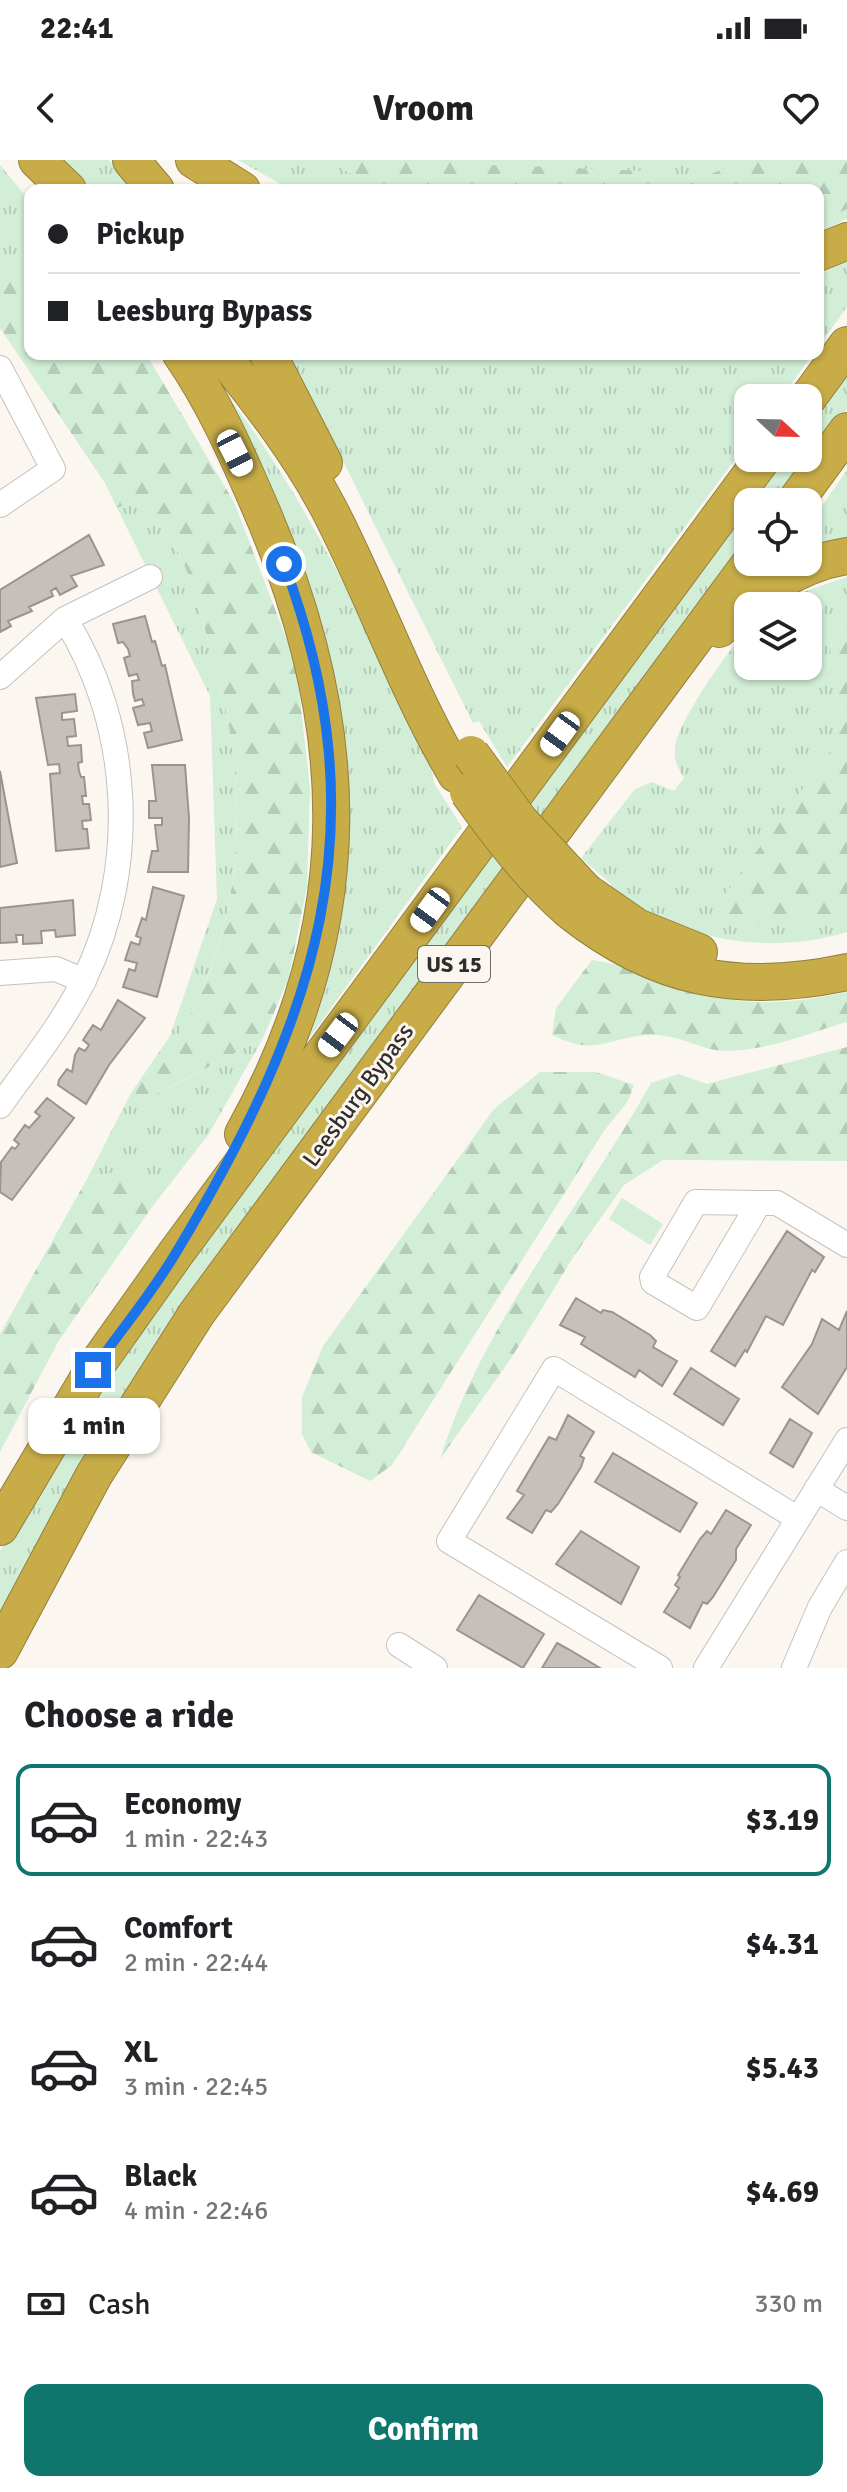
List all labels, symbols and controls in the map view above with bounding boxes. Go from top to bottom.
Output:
text: 22:41 [40,10,114,47]
icon: back [24,86,68,130]
text: Vroom [373,86,474,131]
icon: heart [779,86,823,130]
text: Pickup [96,216,185,253]
text: Leesburg Bypass [96,293,312,330]
north arrow [734,384,822,472]
map controls [734,384,822,680]
car [213,426,257,480]
button: locate [734,488,822,576]
route start [266,546,302,582]
button: layers [734,592,822,680]
car [536,708,584,760]
car [406,884,454,936]
road number: US 15 [418,946,490,982]
car [314,1009,362,1061]
street label: Leesburg Bypass [296,1017,420,1173]
route end [75,1352,111,1388]
callout: 1 min [27,1398,159,1454]
text: 1 min [63,1410,125,1442]
text: Choose a ride [24,1693,234,1738]
icon: car [28,1784,100,1856]
text: Economy [124,1786,241,1823]
text: $3.19 [746,1802,819,1839]
text: 1 min · 22:43 [124,1823,268,1855]
icon: car [28,1908,100,1980]
text: Comfort [124,1910,233,1947]
text: $4.31 [746,1926,819,1963]
text: 2 min · 22:44 [124,1947,268,1979]
icon: car [28,2032,100,2104]
text: XL [124,2034,158,2071]
text: $5.43 [746,2050,819,2087]
text: 3 min · 22:45 [124,2071,268,2103]
icon: car [28,2156,100,2228]
text: Black [124,2158,197,2195]
text: $4.69 [746,2174,819,2211]
text: 4 min · 22:46 [124,2195,268,2227]
icon: cash [24,2282,68,2326]
text: Cash [88,2286,151,2323]
text: 330 m [754,2288,823,2320]
button: Confirm [24,2384,823,2476]

